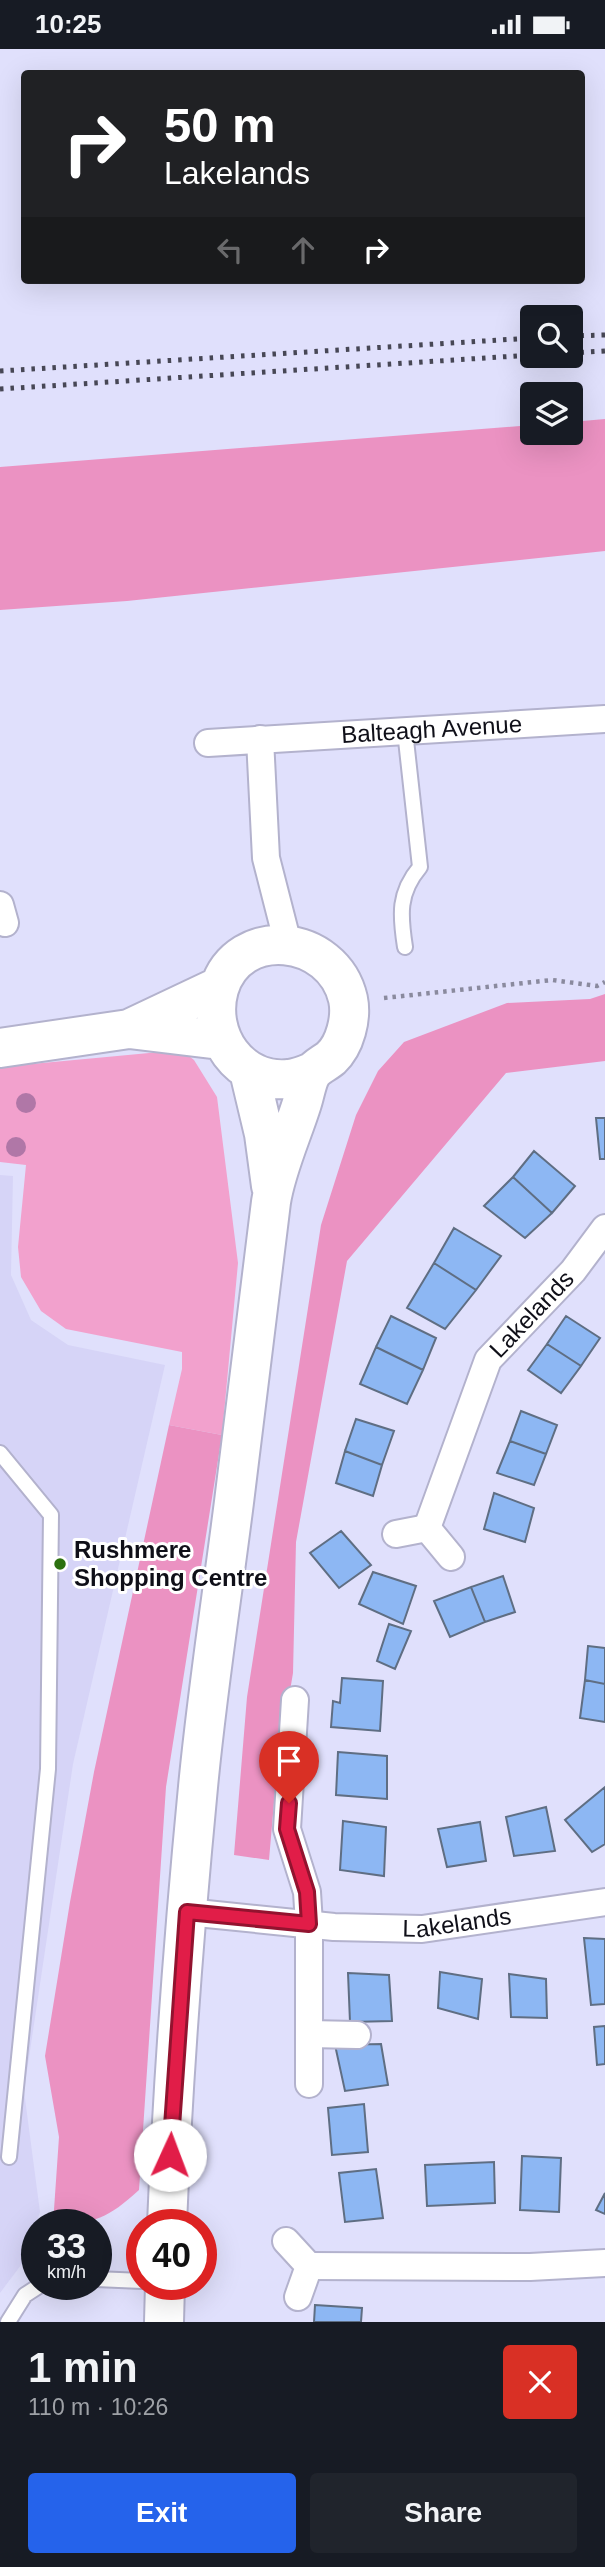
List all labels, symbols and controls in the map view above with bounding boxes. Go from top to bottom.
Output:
text: 10:25 [35,9,102,39]
icon: right [49,98,140,189]
text: 50 m [164,98,276,152]
text: Lakelands [164,155,310,191]
icon: left [211,231,249,269]
icon: ahead [284,231,322,269]
icon: right [357,231,395,269]
map controls [520,305,583,445]
button: search [520,305,583,368]
button: layers [520,382,583,445]
street label: Balteagh Avenue [340,710,523,748]
street label: Lakelands [484,1265,579,1363]
place label: Rushmere Shopping Centre [74,1536,267,1591]
marker: Rushmere Shopping Centre [52,1556,68,1572]
pin [259,1731,319,1803]
icon: arrive [270,1742,308,1780]
street label: Lakelands [402,1902,513,1943]
position arrow [133,2118,207,2192]
speed limit sign: 40 [126,2209,217,2300]
text: 33 [47,2226,86,2265]
text: km/h [47,2262,86,2282]
text: 1 min [28,2344,138,2391]
button: close [503,2345,577,2419]
text: 110 m · 10:26 [28,2394,168,2420]
button: Exit [28,2473,296,2553]
button: Share [310,2473,577,2553]

